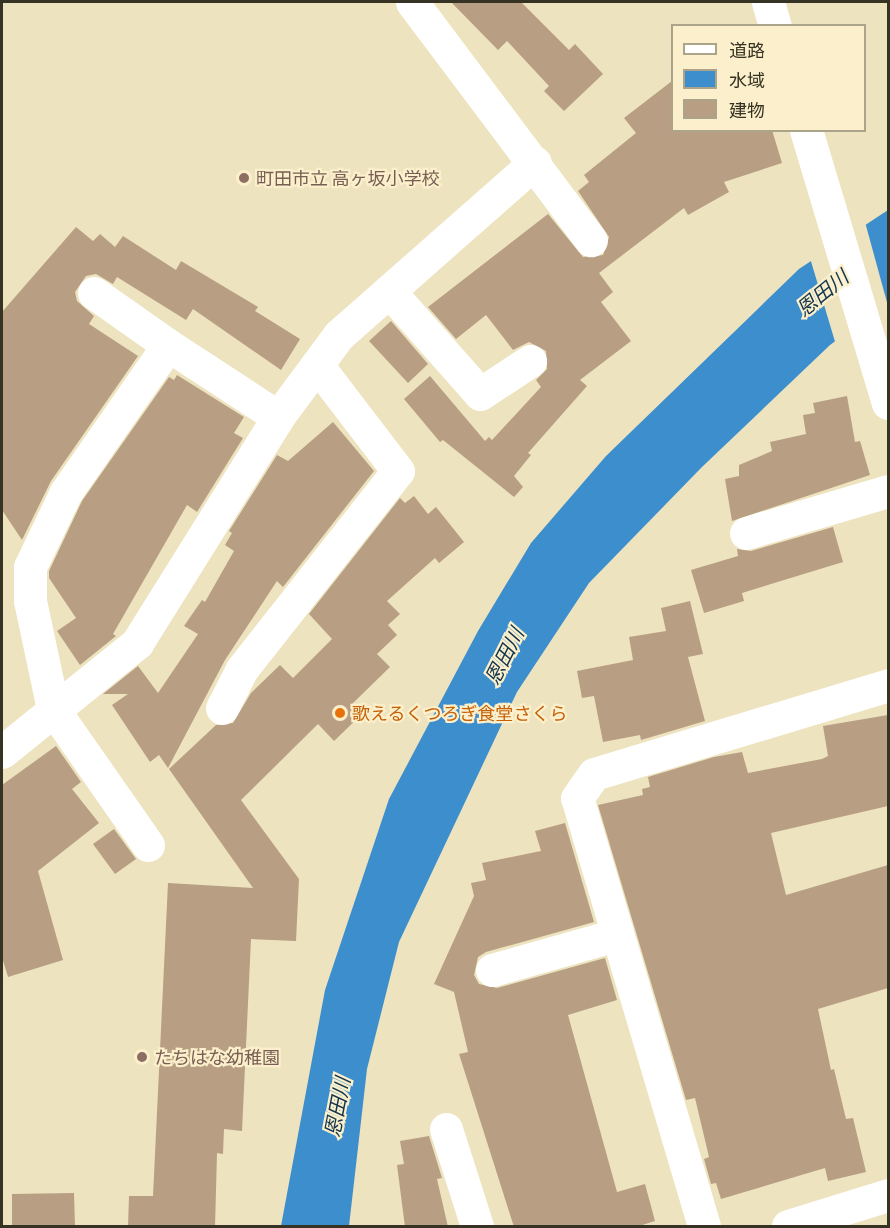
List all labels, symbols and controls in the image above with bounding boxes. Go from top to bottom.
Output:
legend [671,24,866,132]
text: 道路 [729,38,765,62]
text: 水域 [729,68,765,92]
text: 建物 [729,98,765,122]
place label: 町田市立 高ヶ坂小学校 [256,167,440,189]
marker: 町田市立 高ヶ坂小学校 [237,171,251,185]
water label: 恩田川 [791,265,853,321]
water label: 恩田川 [480,624,528,688]
place label: 歌えるくつろぎ食堂さくら [352,702,568,724]
marker: 歌えるくつろぎ食堂さくら [333,706,347,720]
place label: たちはな幼稚園 [154,1046,280,1068]
marker: たちはな幼稚園 [135,1050,149,1064]
water label: 恩田川 [319,1075,355,1139]

